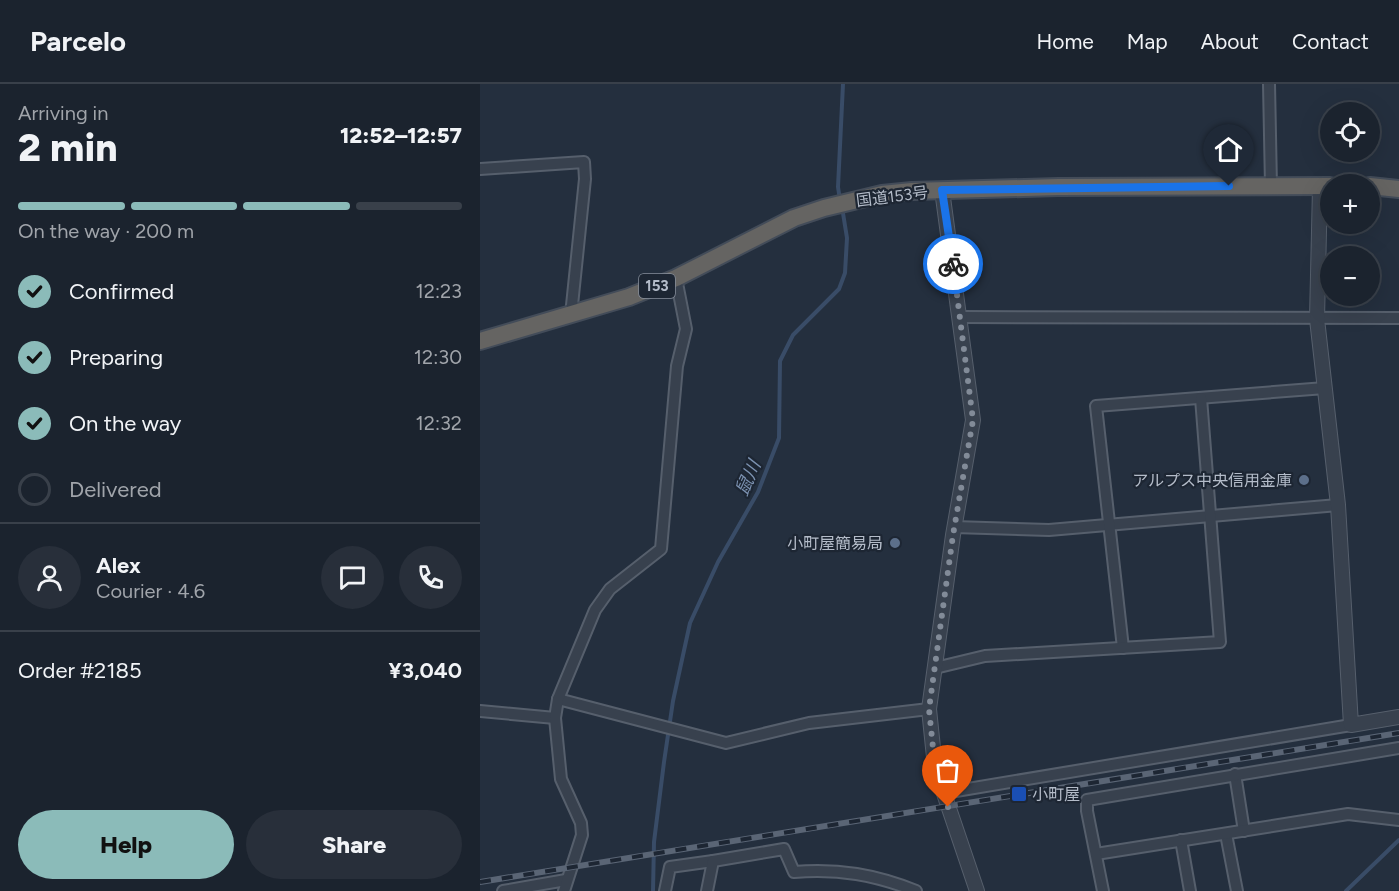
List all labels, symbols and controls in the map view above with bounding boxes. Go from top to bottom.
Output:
text: Parcelo [30,24,126,58]
text: Home [1037,29,1094,54]
text: Map [1127,29,1168,54]
text: About [1201,29,1259,54]
text: Contact [1292,29,1369,54]
text: Arriving in [18,101,108,125]
map controls [1320,102,1380,306]
button: locate [1320,102,1380,162]
text: 12:52–12:57 [340,122,462,149]
text: 2 min [18,124,118,171]
pin [1203,124,1254,186]
icon: home [1212,133,1245,166]
button: + [1320,174,1380,234]
street label: 国道153号 [855,183,929,210]
text: On the way · 200 m [18,219,194,243]
courier [923,234,983,294]
button: − [1320,246,1380,306]
icon: bike [937,248,970,281]
road number: 153 [639,274,675,298]
icon: check [18,275,51,308]
text: Confirmed [69,278,174,305]
text: 12:23 [415,279,462,303]
icon: check [18,341,51,374]
text: Preparing [69,344,163,371]
text: 12:30 [414,345,462,369]
icon: check [18,407,51,440]
text: On the way [69,410,181,437]
text: 12:32 [415,411,462,435]
water label: 鼠川 [731,455,766,499]
place label: アルプス中央信用金庫 [1132,471,1292,490]
marker: アルプス中央信用金庫 [1297,473,1311,487]
text: Delivered [69,476,162,503]
place label: 小町屋簡易局 [787,534,883,553]
marker: 小町屋簡易局 [888,536,902,550]
button: person [18,546,81,609]
button: chat [321,546,384,609]
button: phone [399,546,462,609]
text: Alex [96,552,141,579]
text: Courier · 4.6 [96,579,205,603]
text: Order #2185 [18,657,142,684]
text: ¥3,040 [389,657,462,684]
pin [922,745,973,807]
icon: bag [931,754,964,787]
marker: 小町屋 [1010,785,1028,803]
place label: 小町屋 [1032,785,1080,804]
button: Help [18,810,234,879]
button: Share [246,810,462,879]

